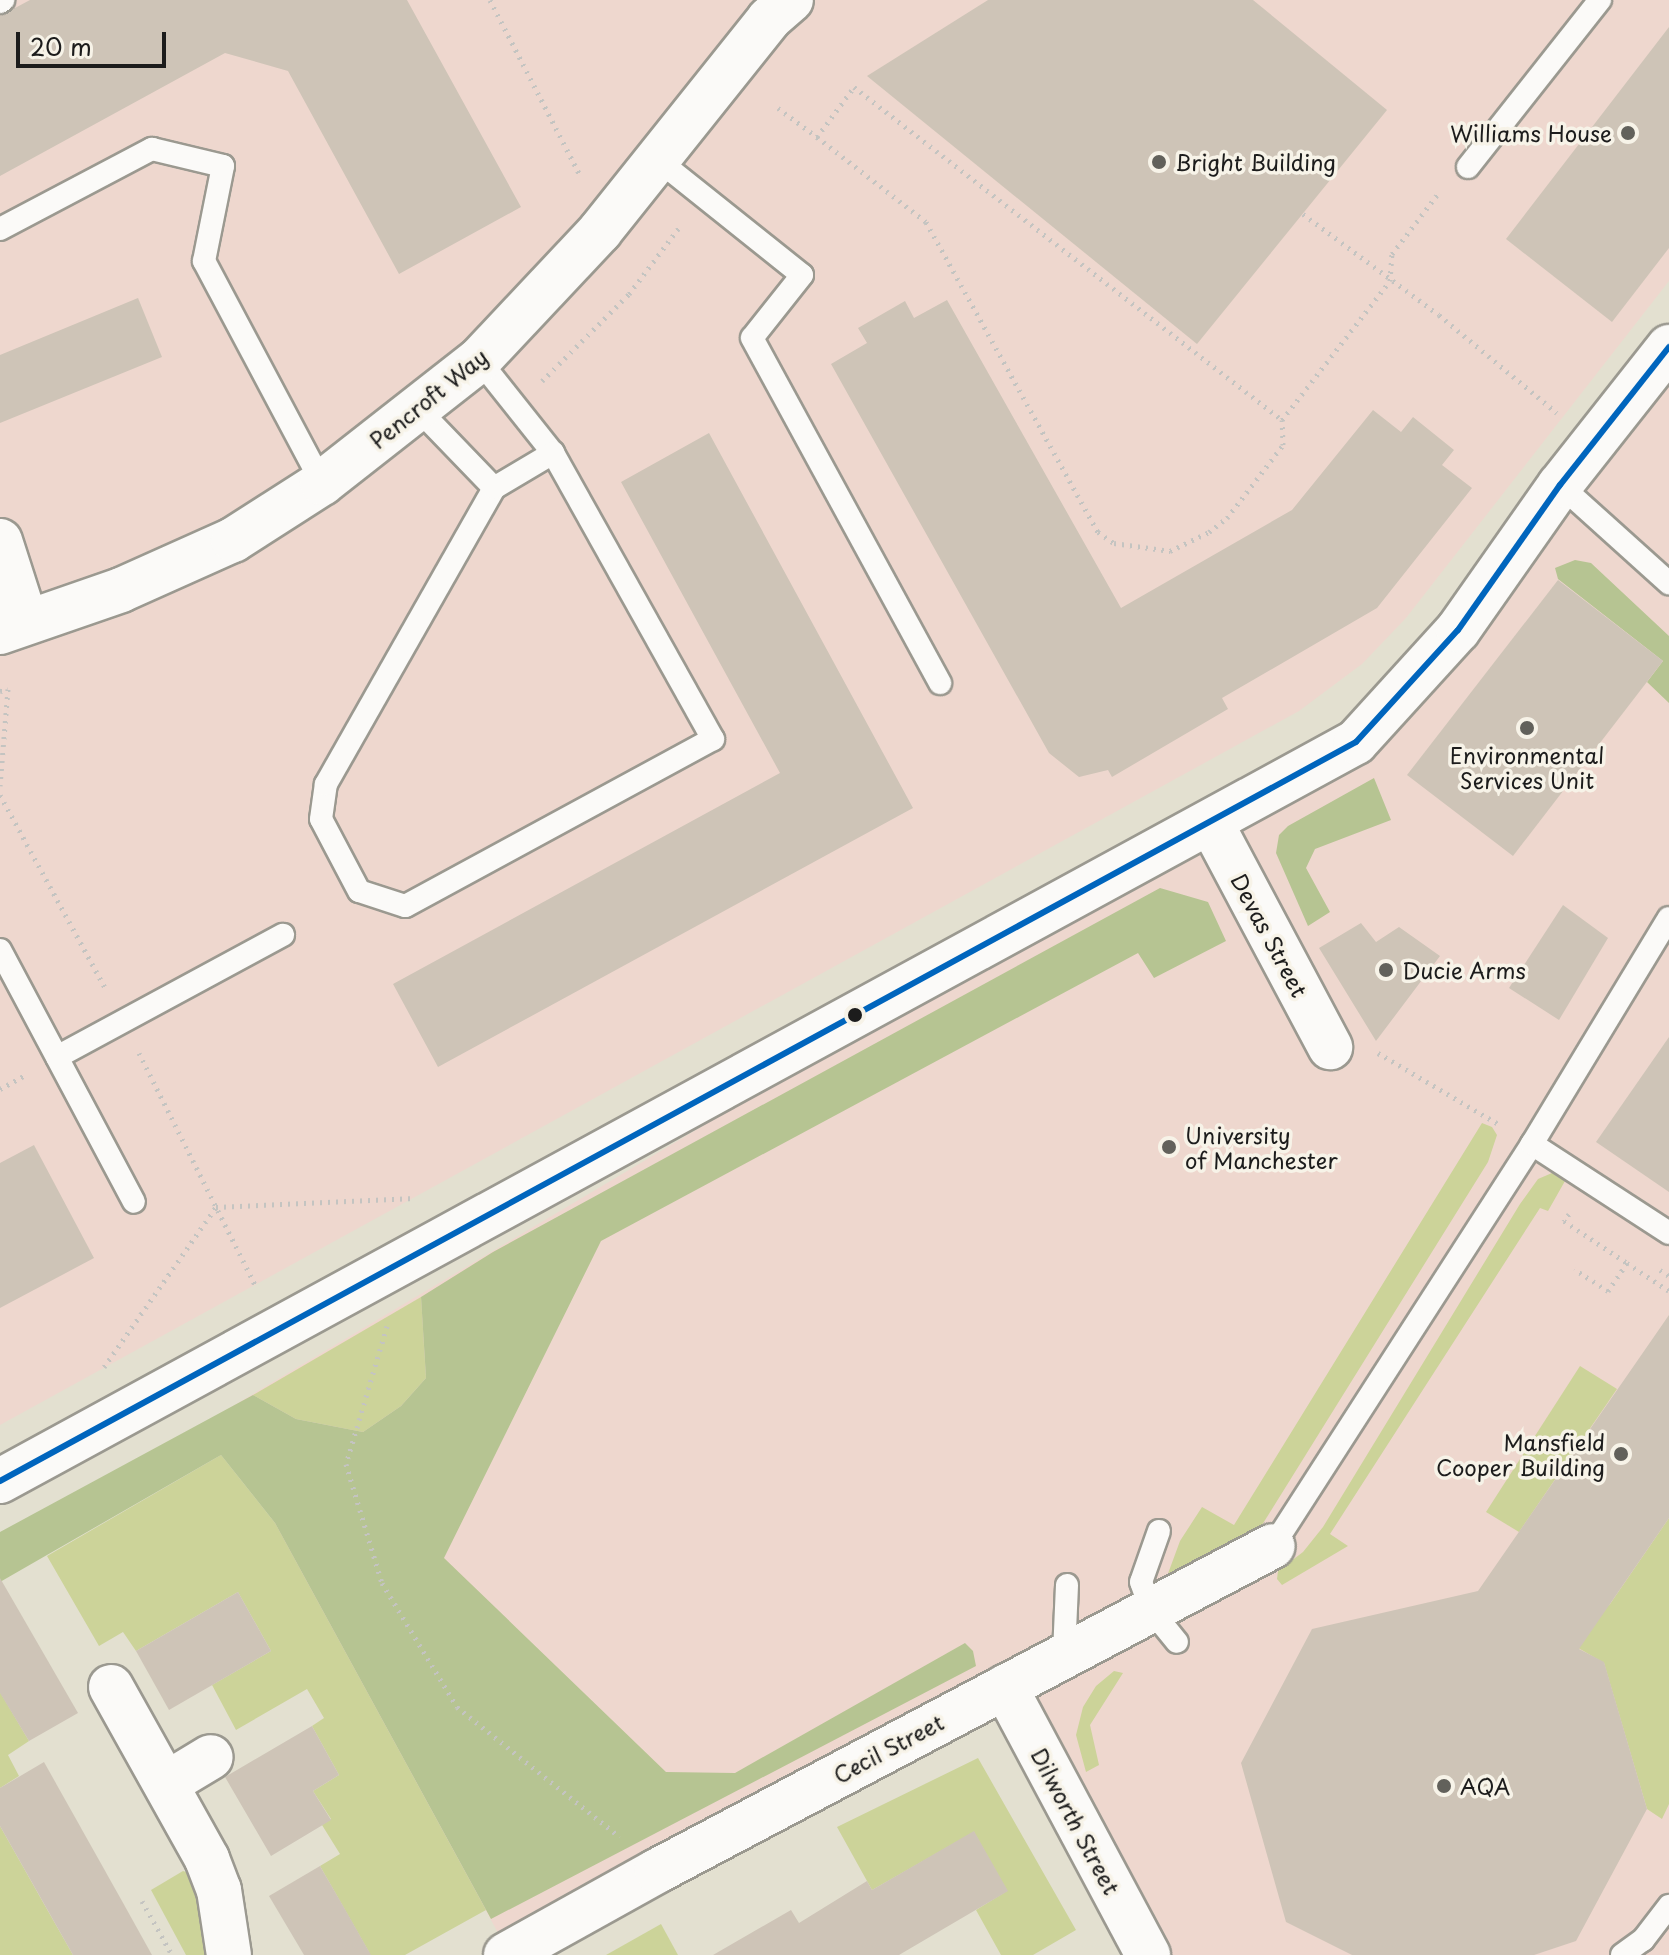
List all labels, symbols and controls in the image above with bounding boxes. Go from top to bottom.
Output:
scale bar [20,16,170,66]
text: 20 m [30,28,92,64]
place label: Williams House [1449,120,1612,146]
marker: Williams House [1619,124,1637,142]
place label: Bright Building [1175,149,1336,175]
marker: Bright Building [1150,153,1168,171]
street label: Pencroft Way [364,342,492,454]
marker: Environmental Services Unit [1518,719,1536,737]
place label: Environmental Services Unit [1450,741,1604,792]
street label: Devas Street [1226,869,1314,1001]
place label: Ducie Arms [1402,957,1527,983]
marker: Ducie Arms [1377,961,1395,979]
unlabelled marker [847,1007,863,1023]
place label: University of Manchester [1185,1121,1336,1172]
marker: University of Manchester [1160,1138,1178,1156]
place label: Mansfield Cooper Building [1436,1428,1605,1480]
marker: Mansfield Cooper Building [1612,1445,1630,1463]
street label: Cecil Street [827,1707,949,1789]
street label: Dilworth Street [1026,1742,1126,1900]
place label: AQA [1460,1773,1510,1799]
marker: AQA [1435,1777,1453,1795]

